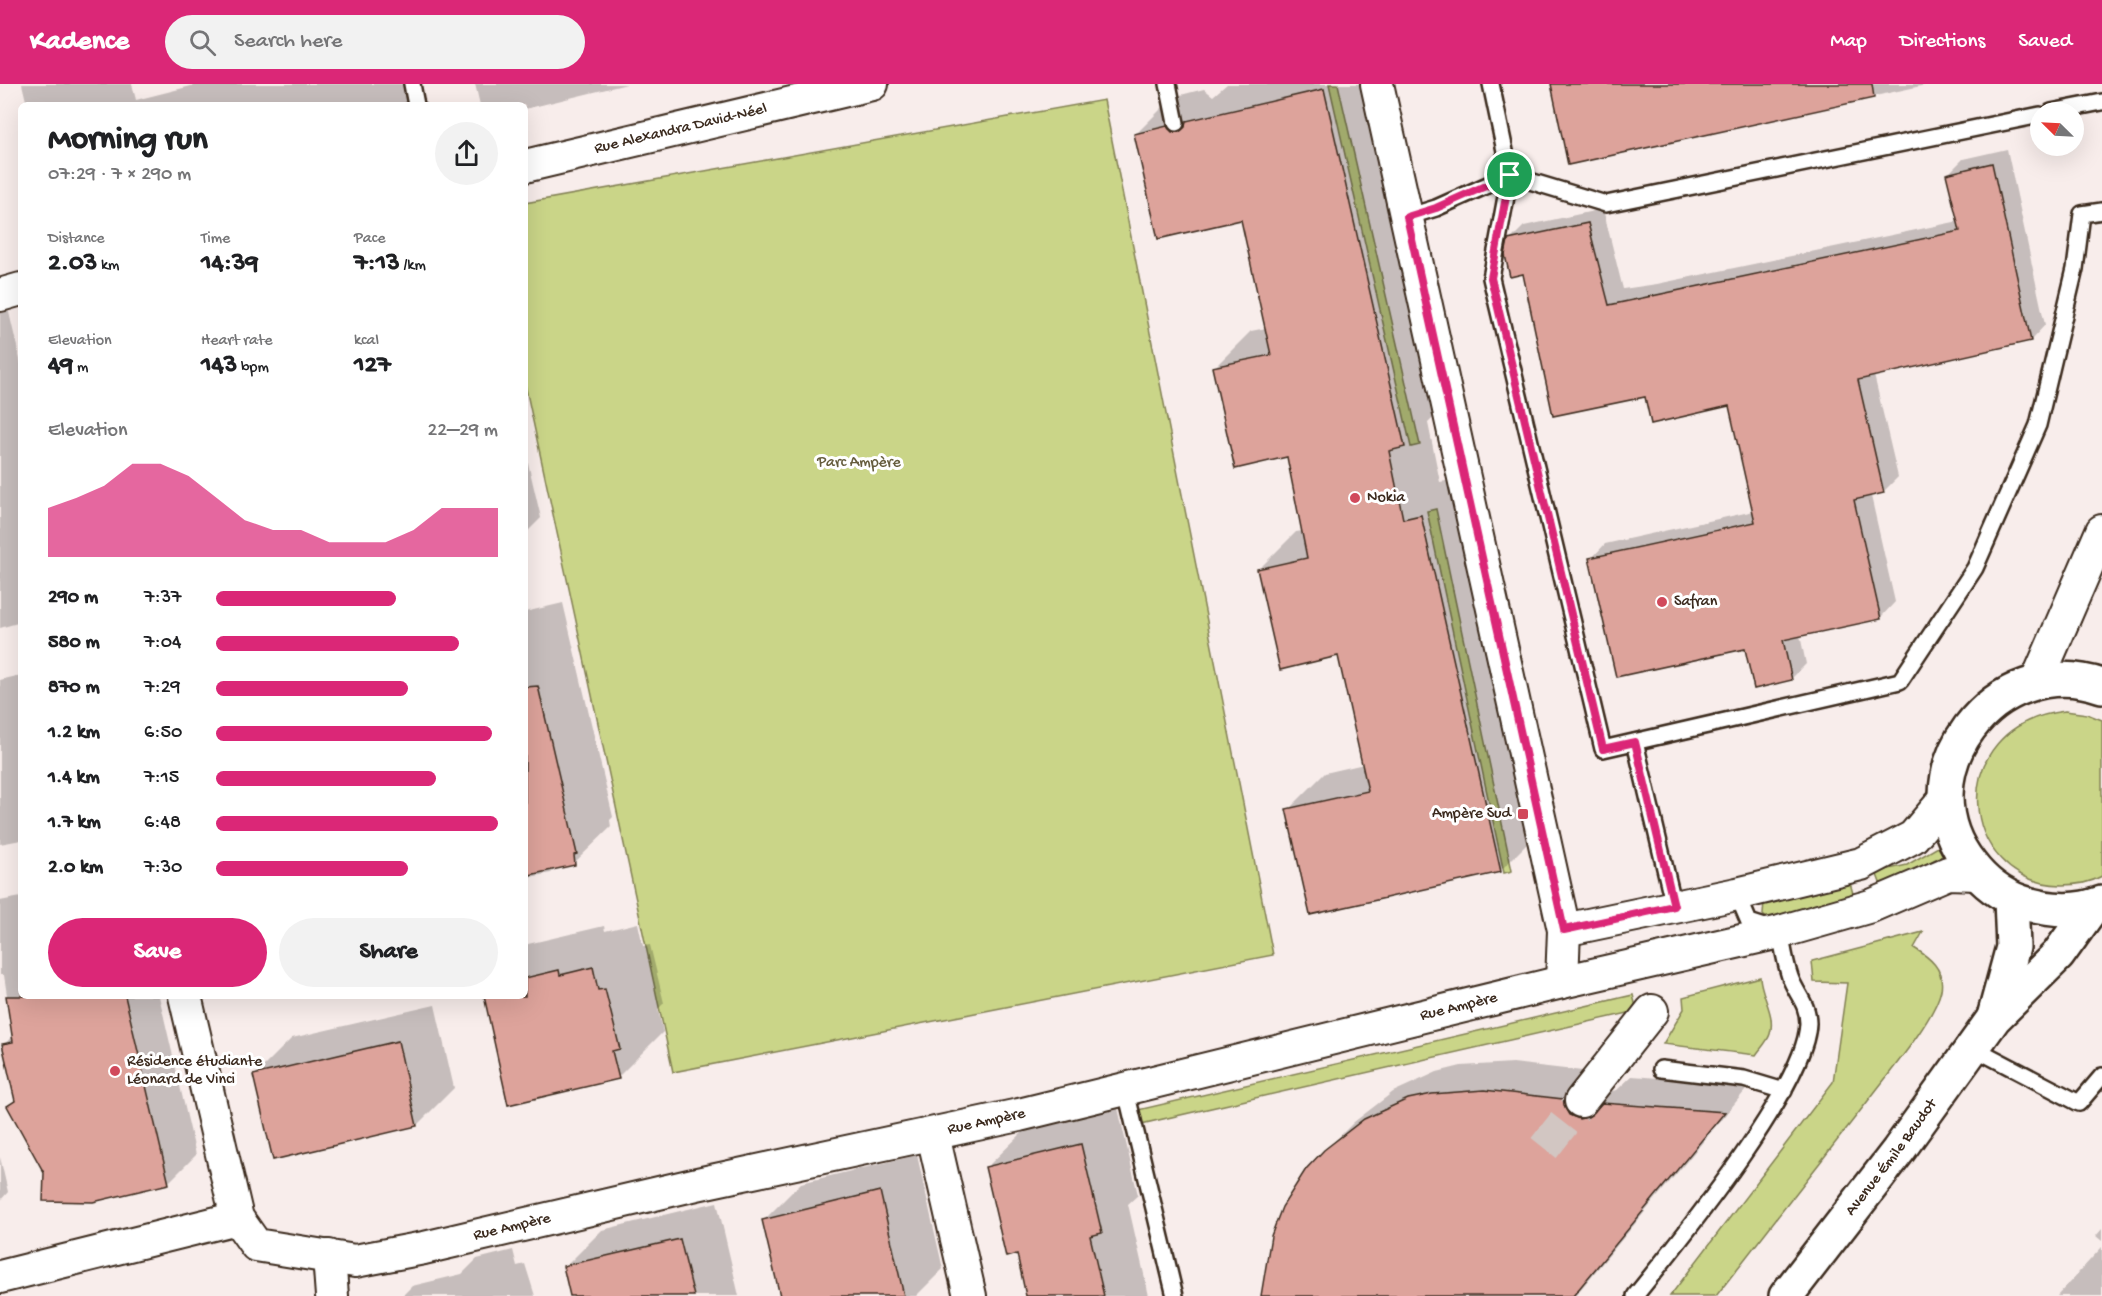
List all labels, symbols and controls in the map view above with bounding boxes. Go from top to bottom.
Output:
search box [165,15,585,69]
text: Kadence [30,26,129,59]
icon: search [186,26,219,59]
text: Search here [234,29,342,55]
text: Map [1830,30,1867,55]
text: Directions [1900,30,1985,55]
text: Saved [2018,30,2072,55]
street label: Rue Alexandra David-Néel [593,100,769,159]
north arrow [2030,102,2084,156]
map controls [2030,102,2084,156]
text: Morning run [48,122,208,160]
button: share [435,122,498,185]
pin [1484,149,1535,200]
icon: arrive [1493,158,1526,191]
text: 07:29 · 7 × 290 m [48,164,191,187]
text: Distance [48,230,105,249]
text: Time [201,230,230,249]
text: Pace [354,230,385,249]
text: 2.03 [48,249,97,280]
text: 14:39 [201,249,258,280]
text: 7:13 [354,249,400,280]
text: km [97,257,119,276]
text: /km [400,257,426,276]
text: Elevation [48,332,112,351]
text: Heart rate [201,332,273,351]
text: kcal [354,332,379,351]
text: 49 [48,351,73,382]
text: 143 [201,351,237,382]
text: 127 [354,351,391,382]
text: m [73,359,88,378]
text: bpm [237,359,269,378]
text: Elevation [48,420,128,443]
text: 22–29 m [427,420,498,443]
park label: Parc Ampère [816,454,901,473]
place label: Nokia [1367,489,1406,508]
marker: Nokia [1348,491,1362,505]
text: 290 m [48,587,98,610]
text: 7:37 [144,587,181,610]
place label: Safran [1674,593,1718,612]
marker: Safran [1655,595,1669,609]
text: 580 m [48,632,100,655]
text: 7:04 [144,632,182,655]
text: 870 m [48,677,100,700]
text: 7:29 [144,677,181,700]
text: 1.2 km [48,722,100,745]
text: 6:50 [144,722,182,745]
text: 1.4 km [48,767,100,790]
text: 7:15 [144,767,179,790]
place label: Ampère Sud [1432,805,1513,824]
marker: Ampère Sud [1516,807,1530,821]
text: 1.7 km [48,812,101,835]
text: 6:48 [144,812,181,835]
text: 2.0 km [48,857,103,880]
text: 7:30 [144,857,182,880]
button: Save [48,918,267,987]
button: Share [279,918,498,987]
street label: Rue Ampère [1418,989,1500,1026]
place label: Résidence étudiante Léonard de Vinci [127,1053,263,1090]
marker: Résidence étudiante Léonard de Vinci [108,1064,122,1078]
street label: Avenue Émile Baudot [1842,1094,1942,1220]
street label: Rue Ampère [946,1104,1028,1140]
street label: Rue Ampère [472,1209,553,1246]

